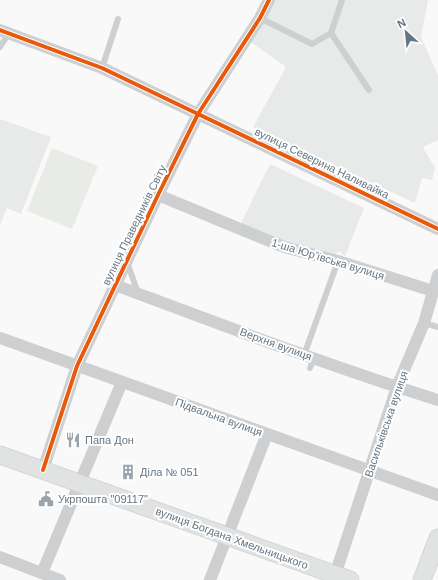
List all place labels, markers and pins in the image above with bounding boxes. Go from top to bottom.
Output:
restaurant icon: Папа Дон [64,431,82,449]
place label: Папа Дон [85,434,134,446]
building icon: Діла № 051 [119,463,137,481]
place label: Діла № 051 [140,466,199,478]
public building icon: Укрпошта "09117" [37,490,55,508]
place label: Укрпошта "09117" [58,493,148,505]

